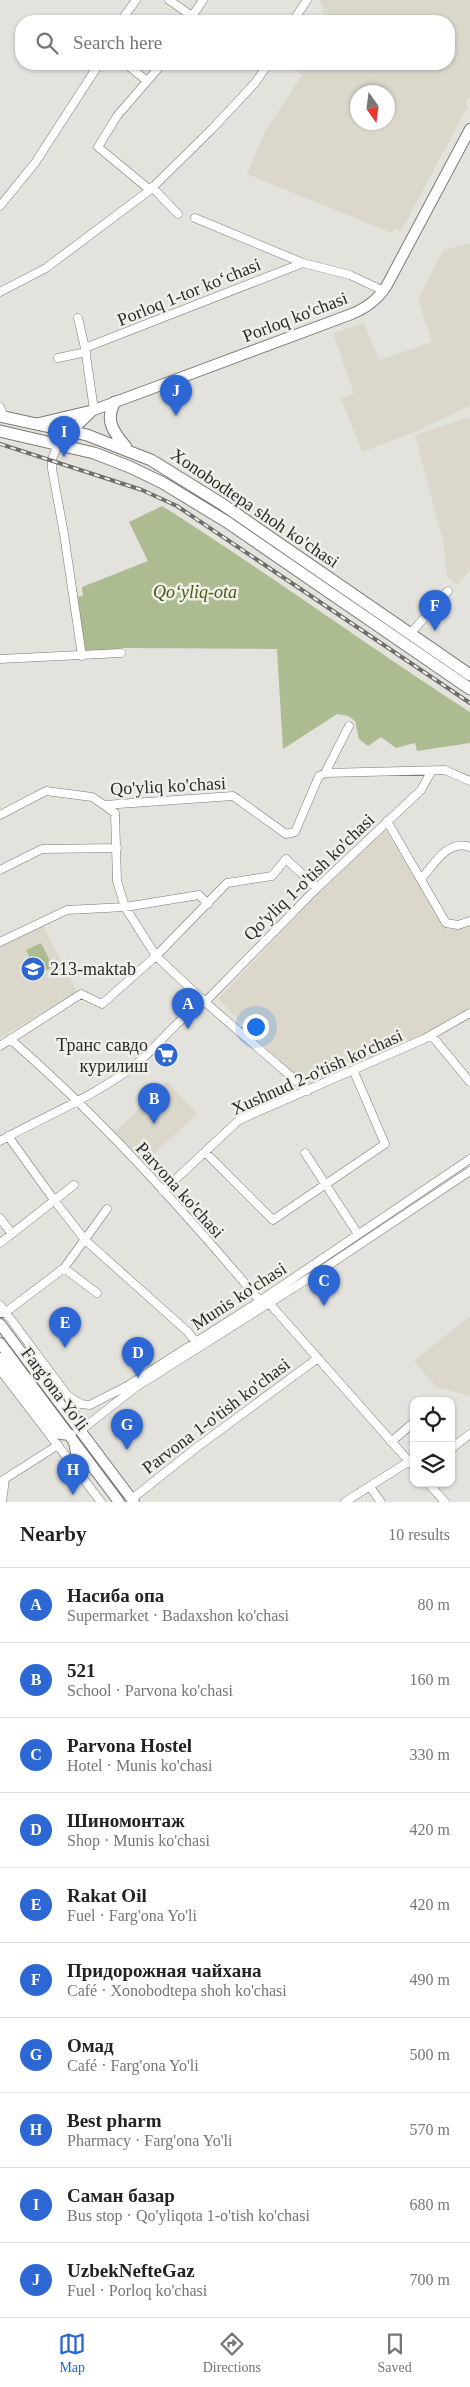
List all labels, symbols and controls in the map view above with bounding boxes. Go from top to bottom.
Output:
search box [15,15,455,70]
icon: search [33,29,61,57]
text: Search here [73,32,162,53]
north arrow [350,85,395,130]
street label: Porloq 1-tor koʻchasi [114,254,264,330]
street label: Porloq ko'chasi [240,288,350,346]
pin: J [160,375,192,416]
pin: I [48,416,80,457]
street label: Xonobodtepa shoh ko'chasi [167,444,343,572]
park label: Qo‘yliq-ota [153,582,237,602]
pin: F [419,590,451,631]
street label: Qo'yliq ko'chasi [110,773,226,799]
street label: Qo'yliq 1-o'tish ko'chasi [240,809,378,945]
school or university icon: 213-maktab [20,956,46,982]
place label: 213-maktab [50,959,136,979]
pin: A [172,988,204,1029]
your location [243,1014,269,1040]
street label: Xushnud 2-o'tish ko'chasi [228,1025,406,1119]
place label: Транс савдо курилиш [56,1035,148,1076]
supermarket icon: Транс савдо курилиш [153,1042,179,1068]
pin: B [138,1083,170,1124]
street label: Parvona ko'chasi [132,1138,228,1242]
street label: Munis ko'chasi [188,1258,290,1334]
pin: C [308,1265,340,1306]
pin: E [49,1307,81,1348]
pin: D [122,1337,154,1378]
street label: Farg'ona Yo'li [17,1343,93,1435]
street label: Parvona 1-o'tish ko'chasi [138,1354,294,1478]
map controls [410,1397,455,1487]
button: locate [410,1397,455,1442]
pin: G [111,1409,143,1450]
button: layers [410,1442,455,1487]
pin: H [57,1454,89,1495]
text: Nearby [20,1522,87,1546]
text: 10 results [388,1526,450,1543]
text: Насиба опа [67,1585,164,1606]
text: A [30,1596,42,1613]
text: 80 m [418,1596,450,1613]
text: Supermarket · Badaxshon ko'chasi [67,1607,289,1624]
text: 521 [67,1660,96,1681]
text: B [31,1671,41,1688]
text: 160 m [410,1671,450,1688]
text: School · Parvona ko'chasi [67,1682,233,1699]
text: Parvona Hostel [67,1735,192,1756]
text: C [30,1746,42,1763]
text: 330 m [410,1746,450,1763]
text: Hotel · Munis ko'chasi [67,1757,213,1774]
text: Шиномонтаж [67,1810,185,1831]
text: D [30,1821,42,1838]
text: 420 m [410,1821,450,1838]
text: Shop · Munis ko'chasi [67,1832,210,1849]
text: Rakat Oil [67,1885,147,1906]
text: E [31,1896,41,1913]
text: 420 m [410,1896,450,1913]
text: Fuel · Farg'ona Yo'li [67,1907,197,1924]
text: Придорожная чайхана [67,1960,262,1981]
text: F [31,1971,41,1988]
text: 490 m [410,1971,450,1988]
text: Café · Xonobodtepa shoh ko'chasi [67,1982,287,1999]
text: Омад [67,2035,114,2056]
text: G [30,2046,42,2063]
text: 500 m [410,2046,450,2063]
text: Café · Farg'ona Yo'li [67,2057,199,2074]
text: Best pharm [67,2110,161,2131]
text: H [30,2121,42,2138]
text: 570 m [410,2121,450,2138]
text: Pharmacy · Farg'ona Yo'li [67,2132,232,2149]
text: Саман базар [67,2185,175,2206]
text: I [33,2196,39,2213]
text: 680 m [410,2196,450,2213]
text: Bus stop · Qo'yliqota 1-o'tish ko'chasi [67,2207,310,2224]
text: UzbekNefteGaz [67,2260,195,2281]
text: J [32,2271,40,2288]
text: 700 m [410,2271,450,2288]
text: Fuel · Porloq ko'chasi [67,2282,207,2299]
tab: Map [58,2330,86,2376]
tab: Directions [203,2330,261,2376]
tab: Saved [378,2330,412,2376]

